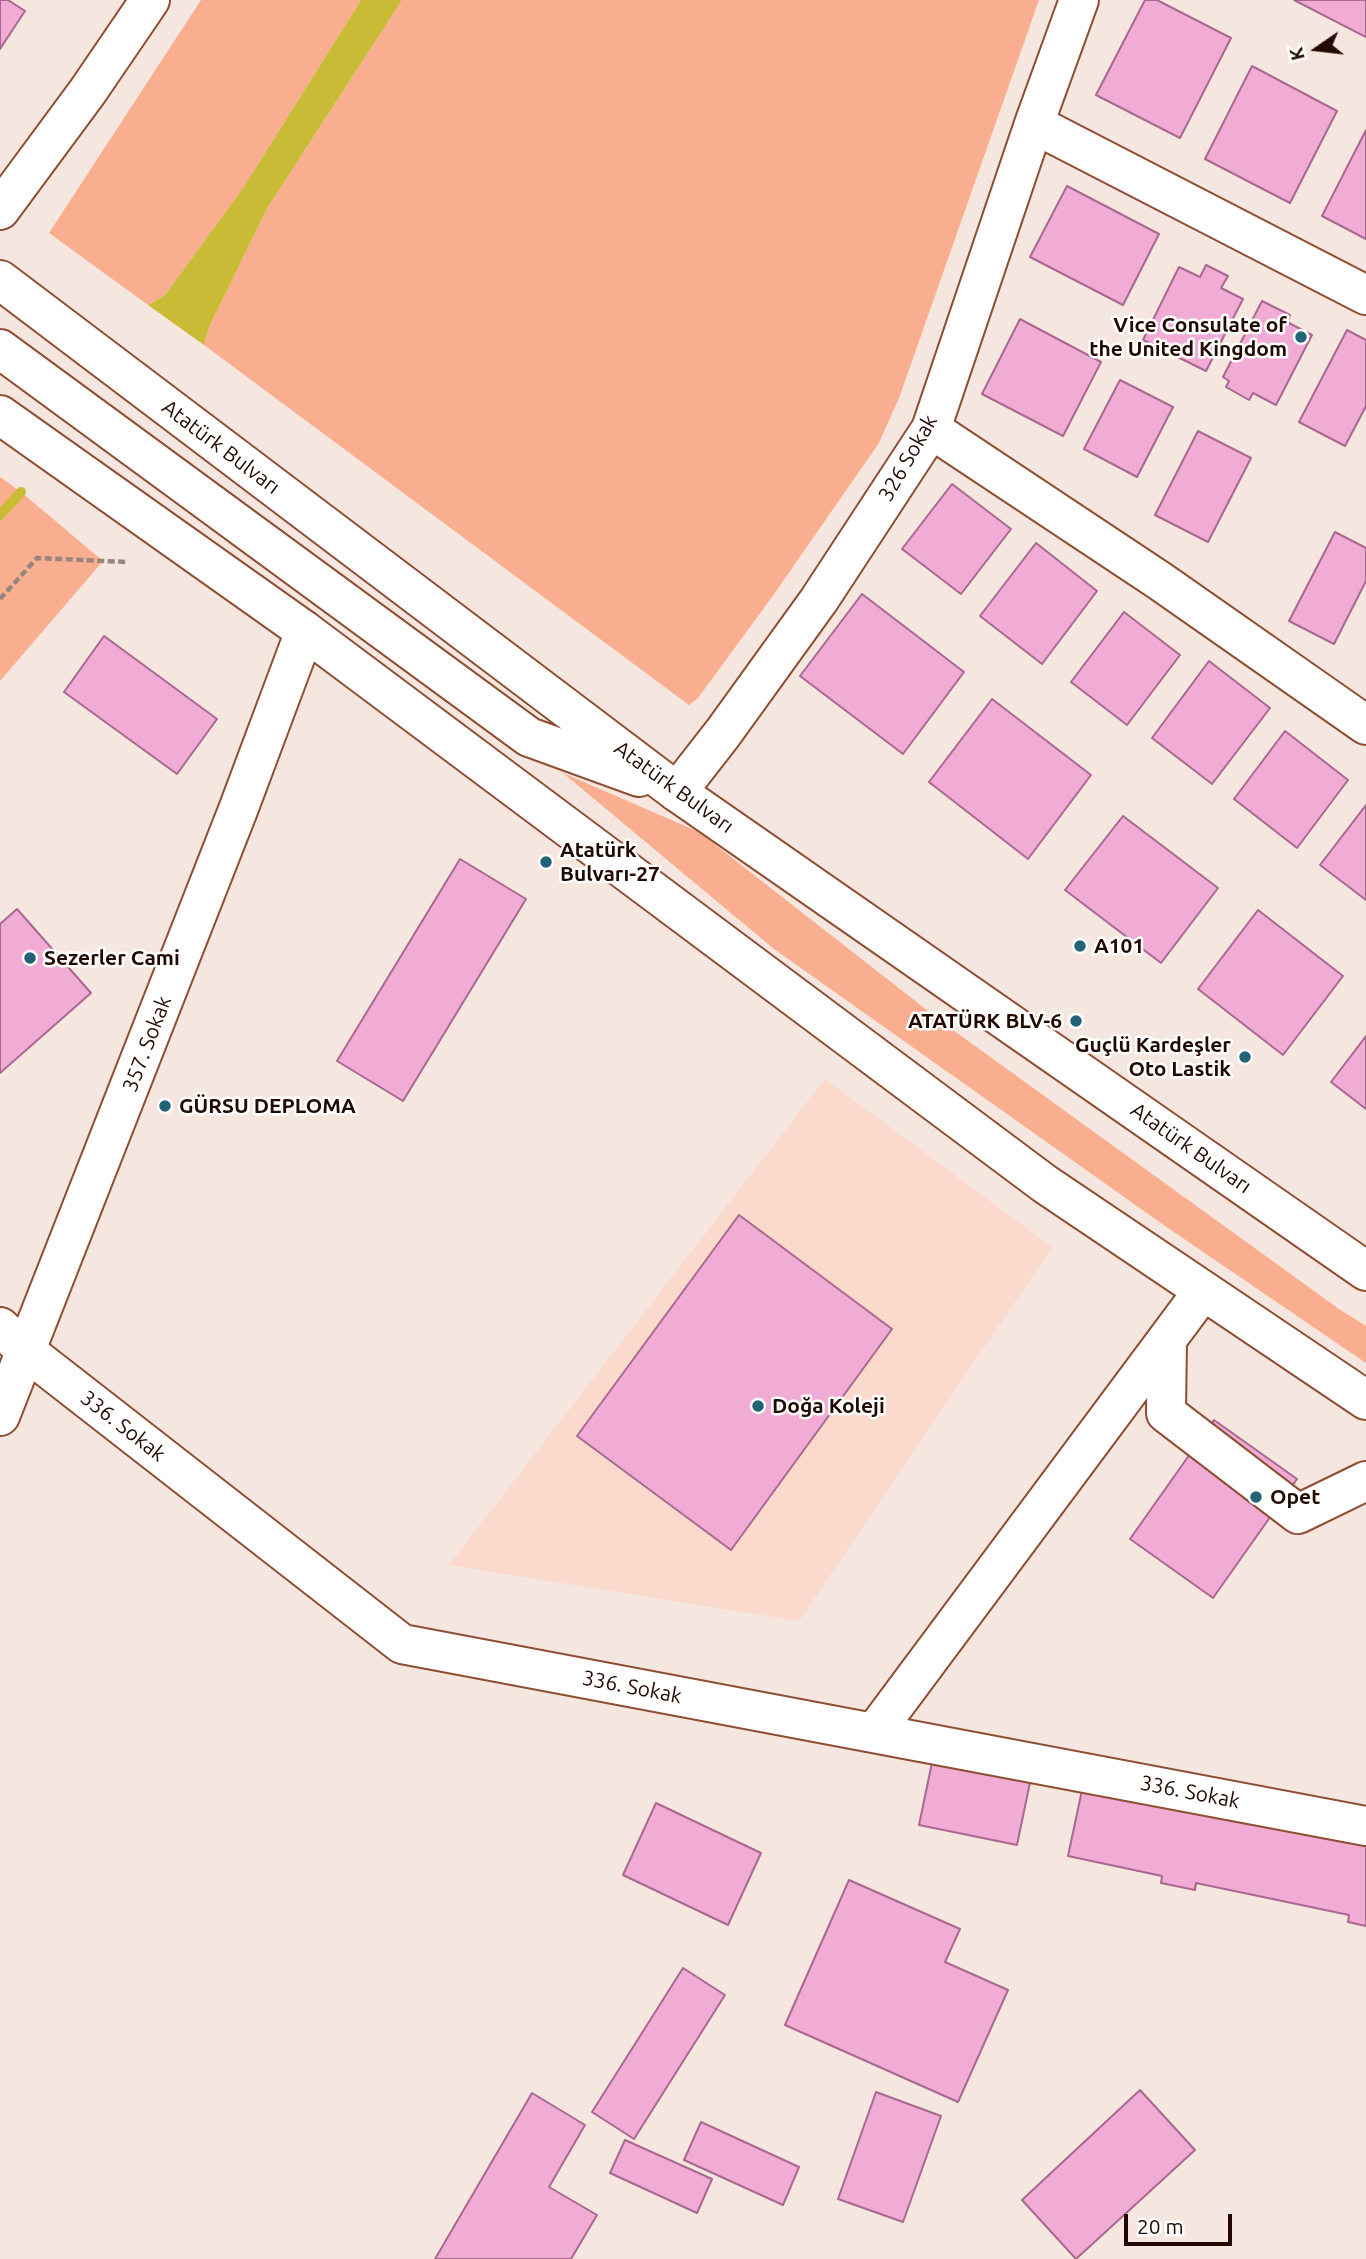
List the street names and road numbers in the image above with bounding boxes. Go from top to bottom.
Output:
street label: Atatürk Bulvarı [157,394,285,500]
street label: 326 Sokak [873,410,943,506]
street label: Atatürk Bulvarı [609,735,739,839]
street label: 357. Sokak [117,992,177,1096]
street label: Atatürk Bulvarı [1126,1097,1256,1199]
street label: 336. Sokak [76,1385,170,1467]
street label: 336. Sokak [580,1665,684,1709]
street label: 336. Sokak [1138,1770,1242,1814]

